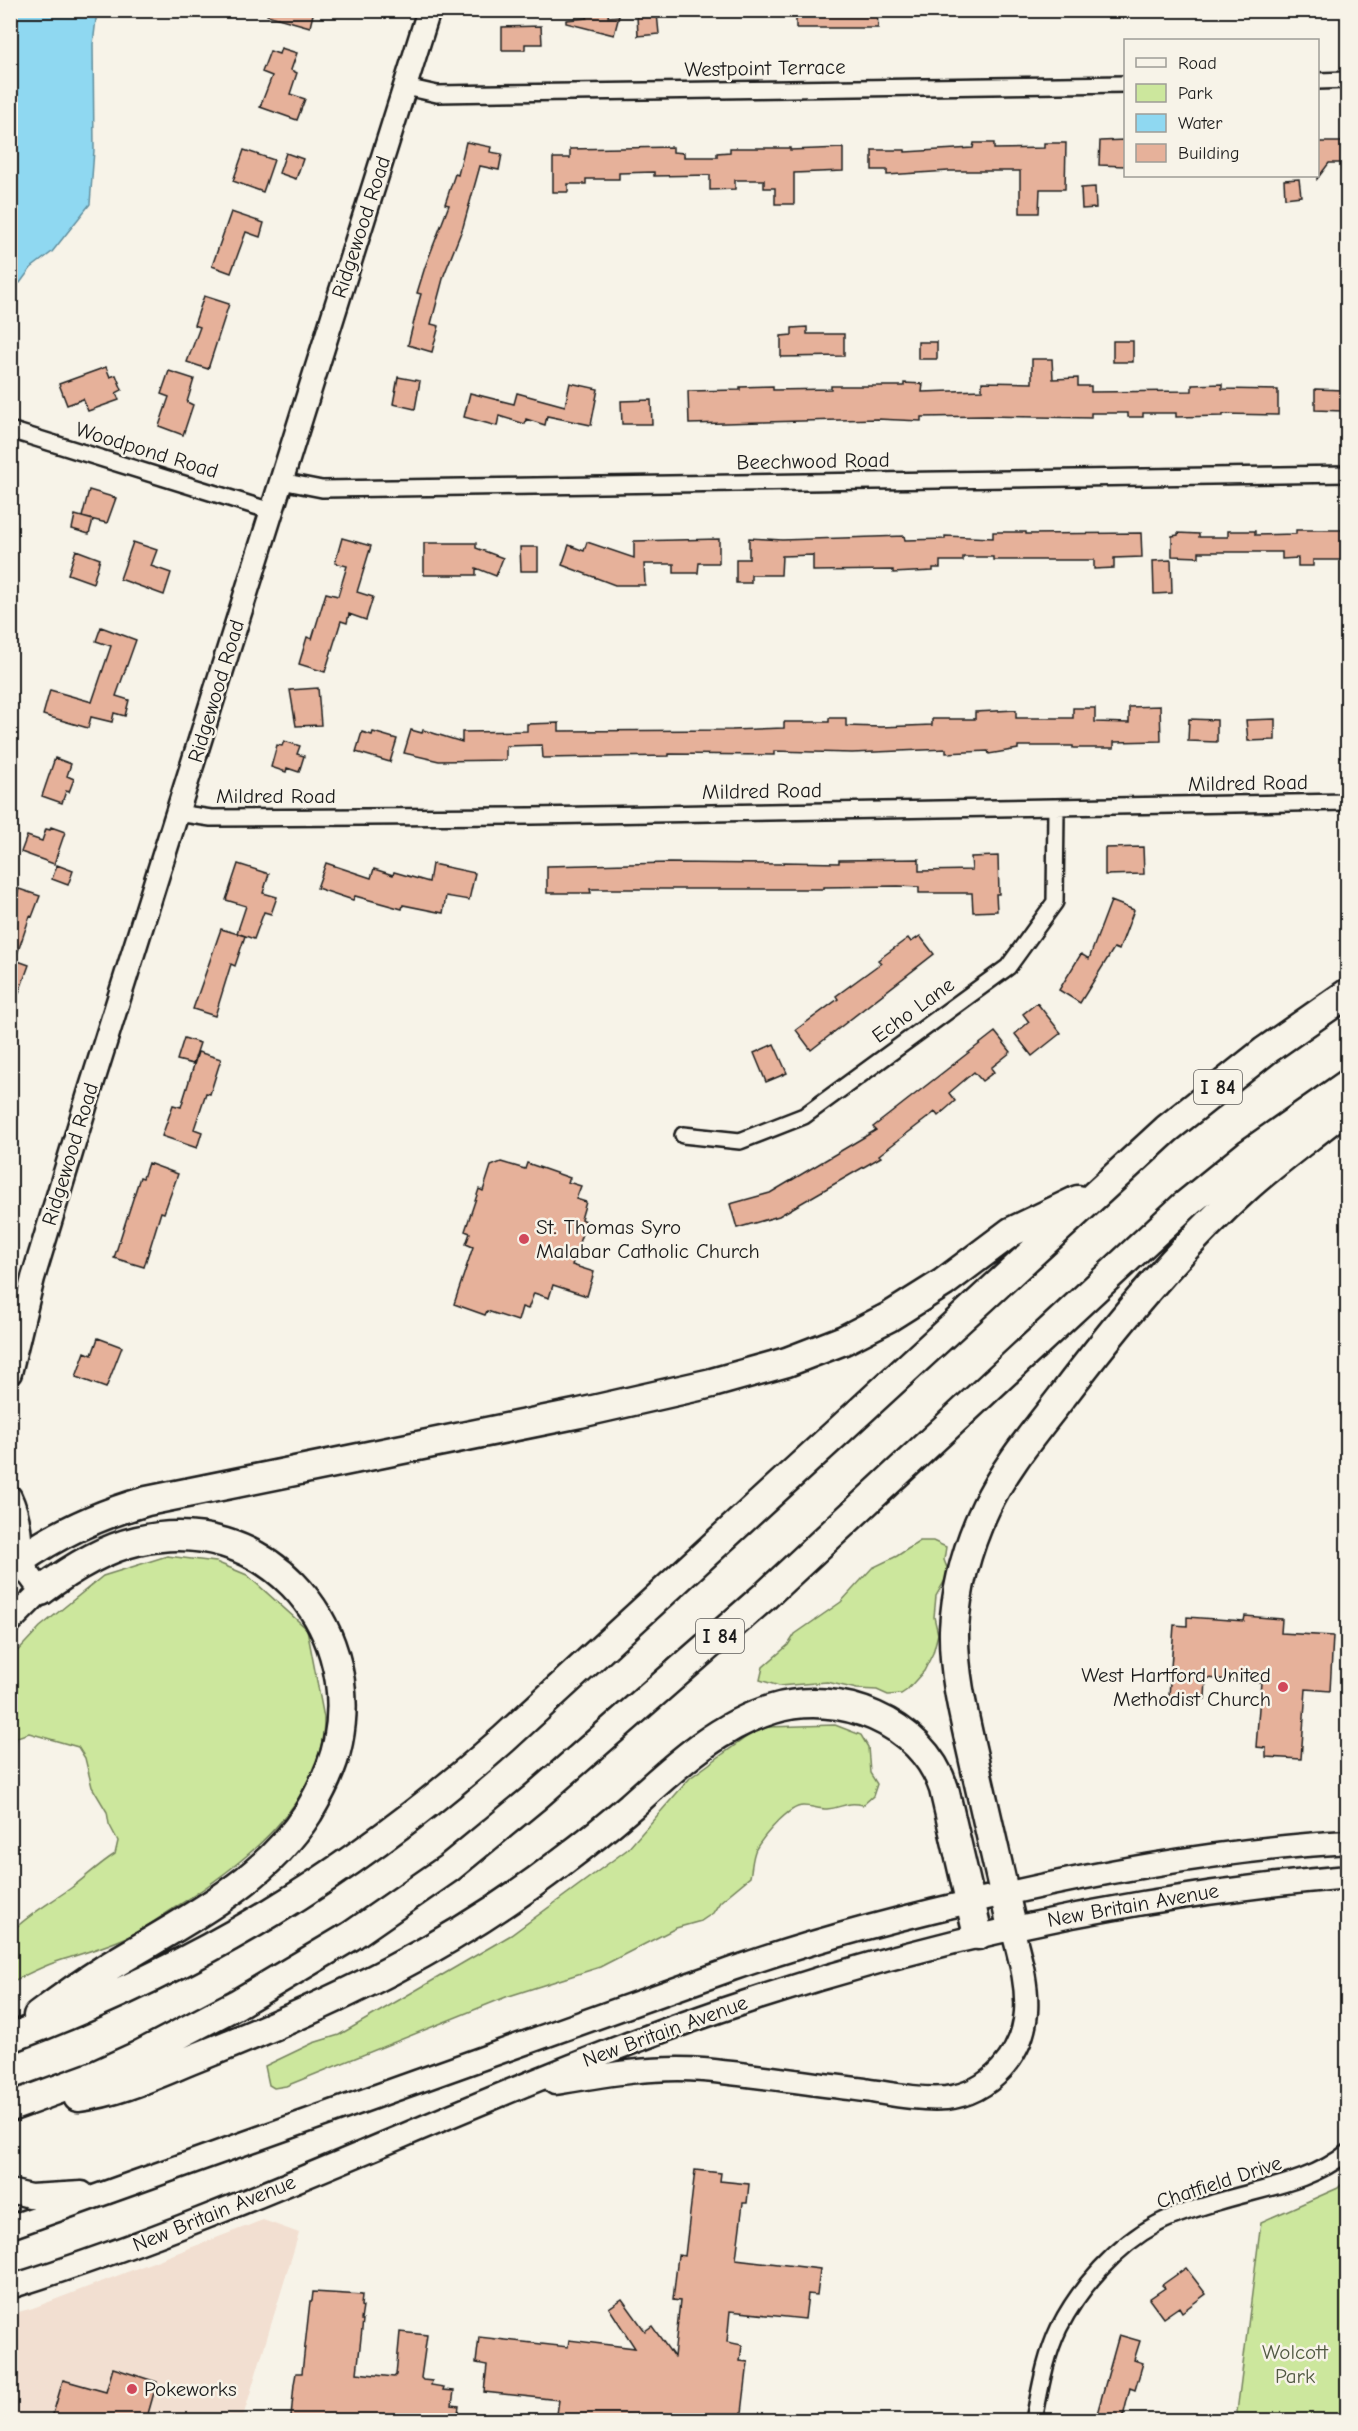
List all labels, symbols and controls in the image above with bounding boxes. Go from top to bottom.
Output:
legend [1124,39,1319,177]
text: Road [1178,53,1217,74]
street label: Westpoint Terrace [684,55,846,81]
text: Park [1178,83,1213,104]
text: Water [1178,113,1223,134]
text: Building [1178,143,1240,164]
street label: Ridgewood Road [327,153,395,301]
street label: Woodpond Road [73,417,221,483]
street label: Beechwood Road [736,448,890,474]
street label: Ridgewood Road [183,617,249,765]
street label: Mildred Road [1188,770,1308,796]
street label: Mildred Road [702,778,822,804]
street label: Mildred Road [216,784,336,808]
street label: Echo Lane [867,972,959,1048]
road number: I 84 [1194,1070,1242,1104]
street label: Ridgewood Road [37,1080,103,1228]
place label: St. Thomas Syro Malabar Catholic Church [536,1215,760,1263]
marker: St. Thomas Syro Malabar Catholic Church [517,1232,531,1246]
road number: I 84 [696,1619,744,1653]
place label: West Hartford United Methodist Church [1081,1663,1271,1711]
marker: West Hartford United Methodist Church [1276,1680,1290,1694]
street label: New Britain Avenue [1045,1878,1221,1932]
street label: New Britain Avenue [579,1990,751,2072]
street label: Chatfield Drive [1153,2150,1285,2214]
street label: New Britain Avenue [129,2169,299,2257]
park label: Wolcott Park [1262,2340,1329,2388]
place label: Pokeworks [144,2377,237,2401]
marker: Pokeworks [125,2382,139,2396]

